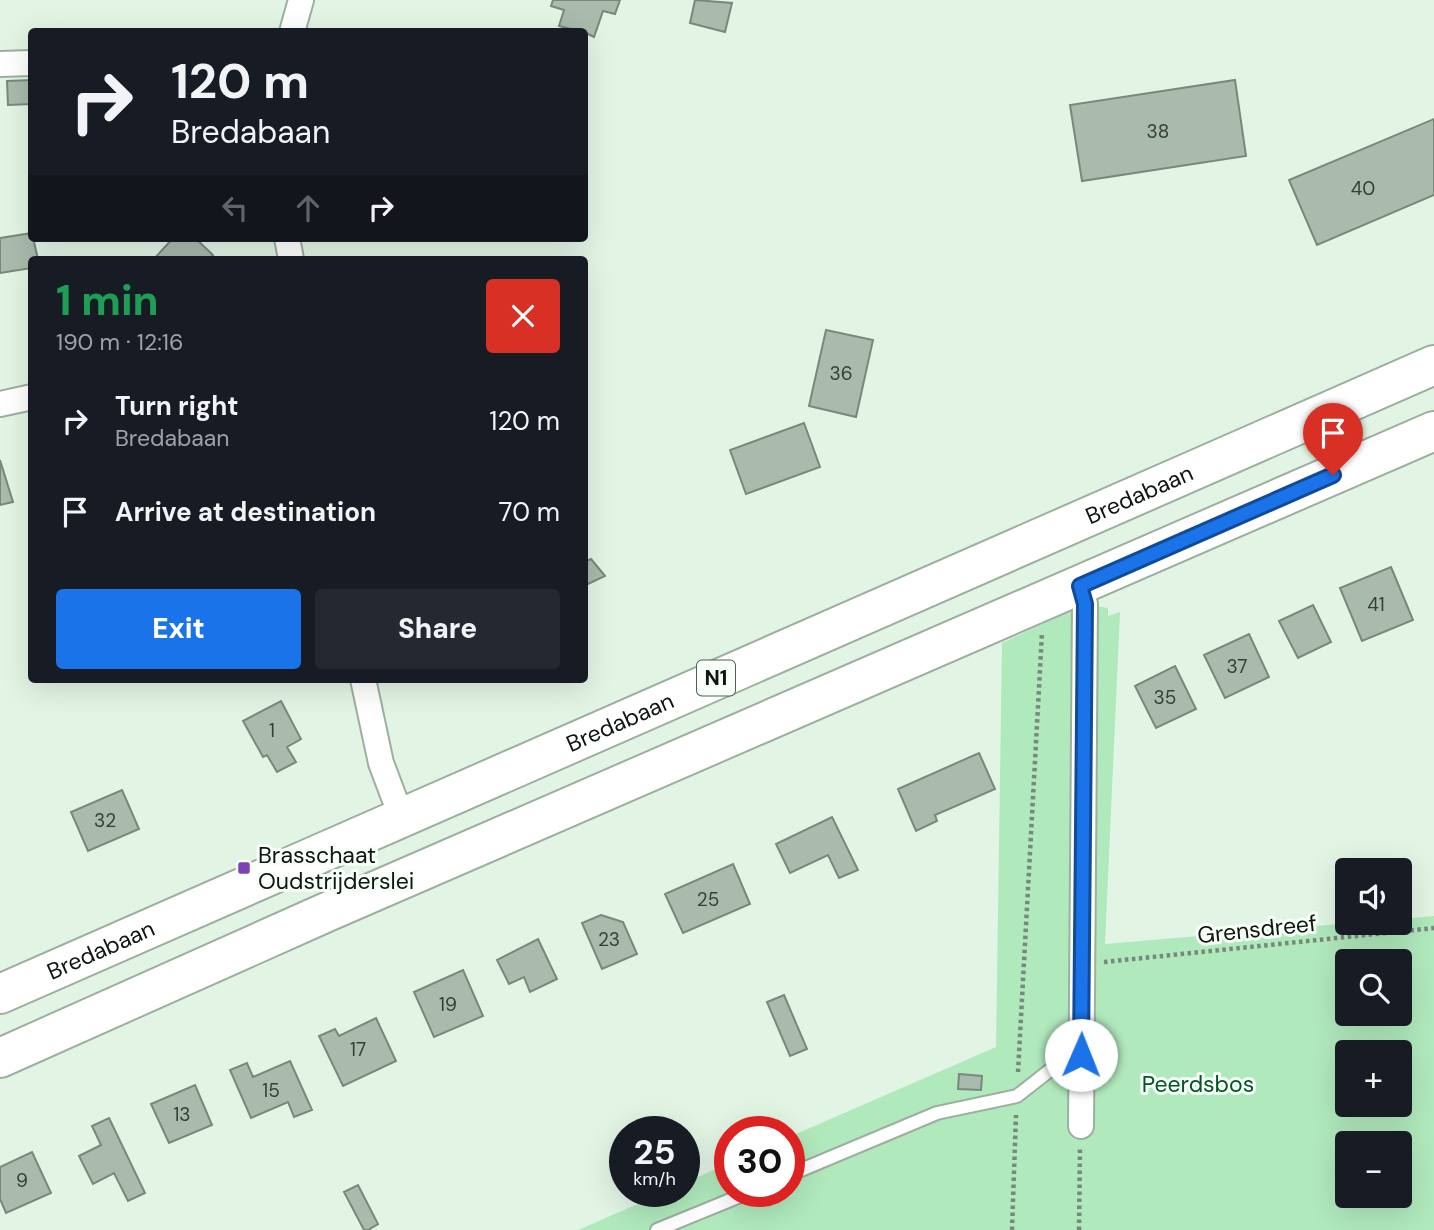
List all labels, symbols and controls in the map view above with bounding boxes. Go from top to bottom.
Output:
text: 120 m [171,49,309,113]
icon: right [56,56,147,147]
text: Bredabaan [171,111,330,153]
house number: 38 [1147,119,1169,144]
house number: 40 [1351,176,1375,201]
icon: left [216,189,254,227]
icon: ahead [289,189,327,227]
icon: right [362,189,400,227]
text: 1 min [56,273,159,328]
button: close [486,279,560,353]
text: 190 m · 12:16 [56,327,183,357]
house number: 36 [829,361,853,386]
text: Turn right [115,389,239,423]
icon: right [56,402,94,440]
pin [1303,403,1363,475]
text: 120 m [489,404,560,438]
icon: arrive [1314,414,1352,452]
text: Bredabaan [115,423,230,453]
street label: Bredabaan [1081,458,1198,531]
icon: arrive [56,493,94,531]
text: Arrive at destination [115,495,376,529]
text: 70 m [499,495,560,529]
button: Exit [56,589,301,669]
button: Share [315,589,560,669]
house number: 41 [1367,592,1385,617]
house number: 37 [1226,654,1248,679]
road number: N1 [697,660,735,696]
street label: Bredabaan [561,685,678,759]
house number: 35 [1154,685,1176,710]
house number: 1 [269,718,275,743]
house number: 32 [94,808,116,833]
place label: Brasschaat Oudstrijderslei [258,840,414,896]
map controls [1335,858,1412,1208]
button: sound [1335,858,1412,935]
marker: Brasschaat Oudstrijderslei [236,860,252,876]
house number: 25 [697,887,719,912]
street label: Grensdreef [1196,908,1318,950]
street label: Bredabaan [42,913,159,987]
house number: 23 [598,927,620,952]
button: search [1335,949,1412,1026]
house number: 19 [439,992,457,1017]
position arrow [1044,1018,1118,1092]
house number: 17 [350,1037,366,1062]
button: + [1335,1040,1412,1117]
park label: Peerdsbos [1142,1069,1254,1099]
house number: 15 [262,1078,280,1103]
house number: 13 [173,1102,191,1127]
speed limit sign: 30 [714,1116,805,1207]
text: 25 [634,1129,675,1175]
button: − [1335,1131,1412,1208]
text: km/h [633,1167,676,1191]
house number: 9 [16,1168,28,1193]

